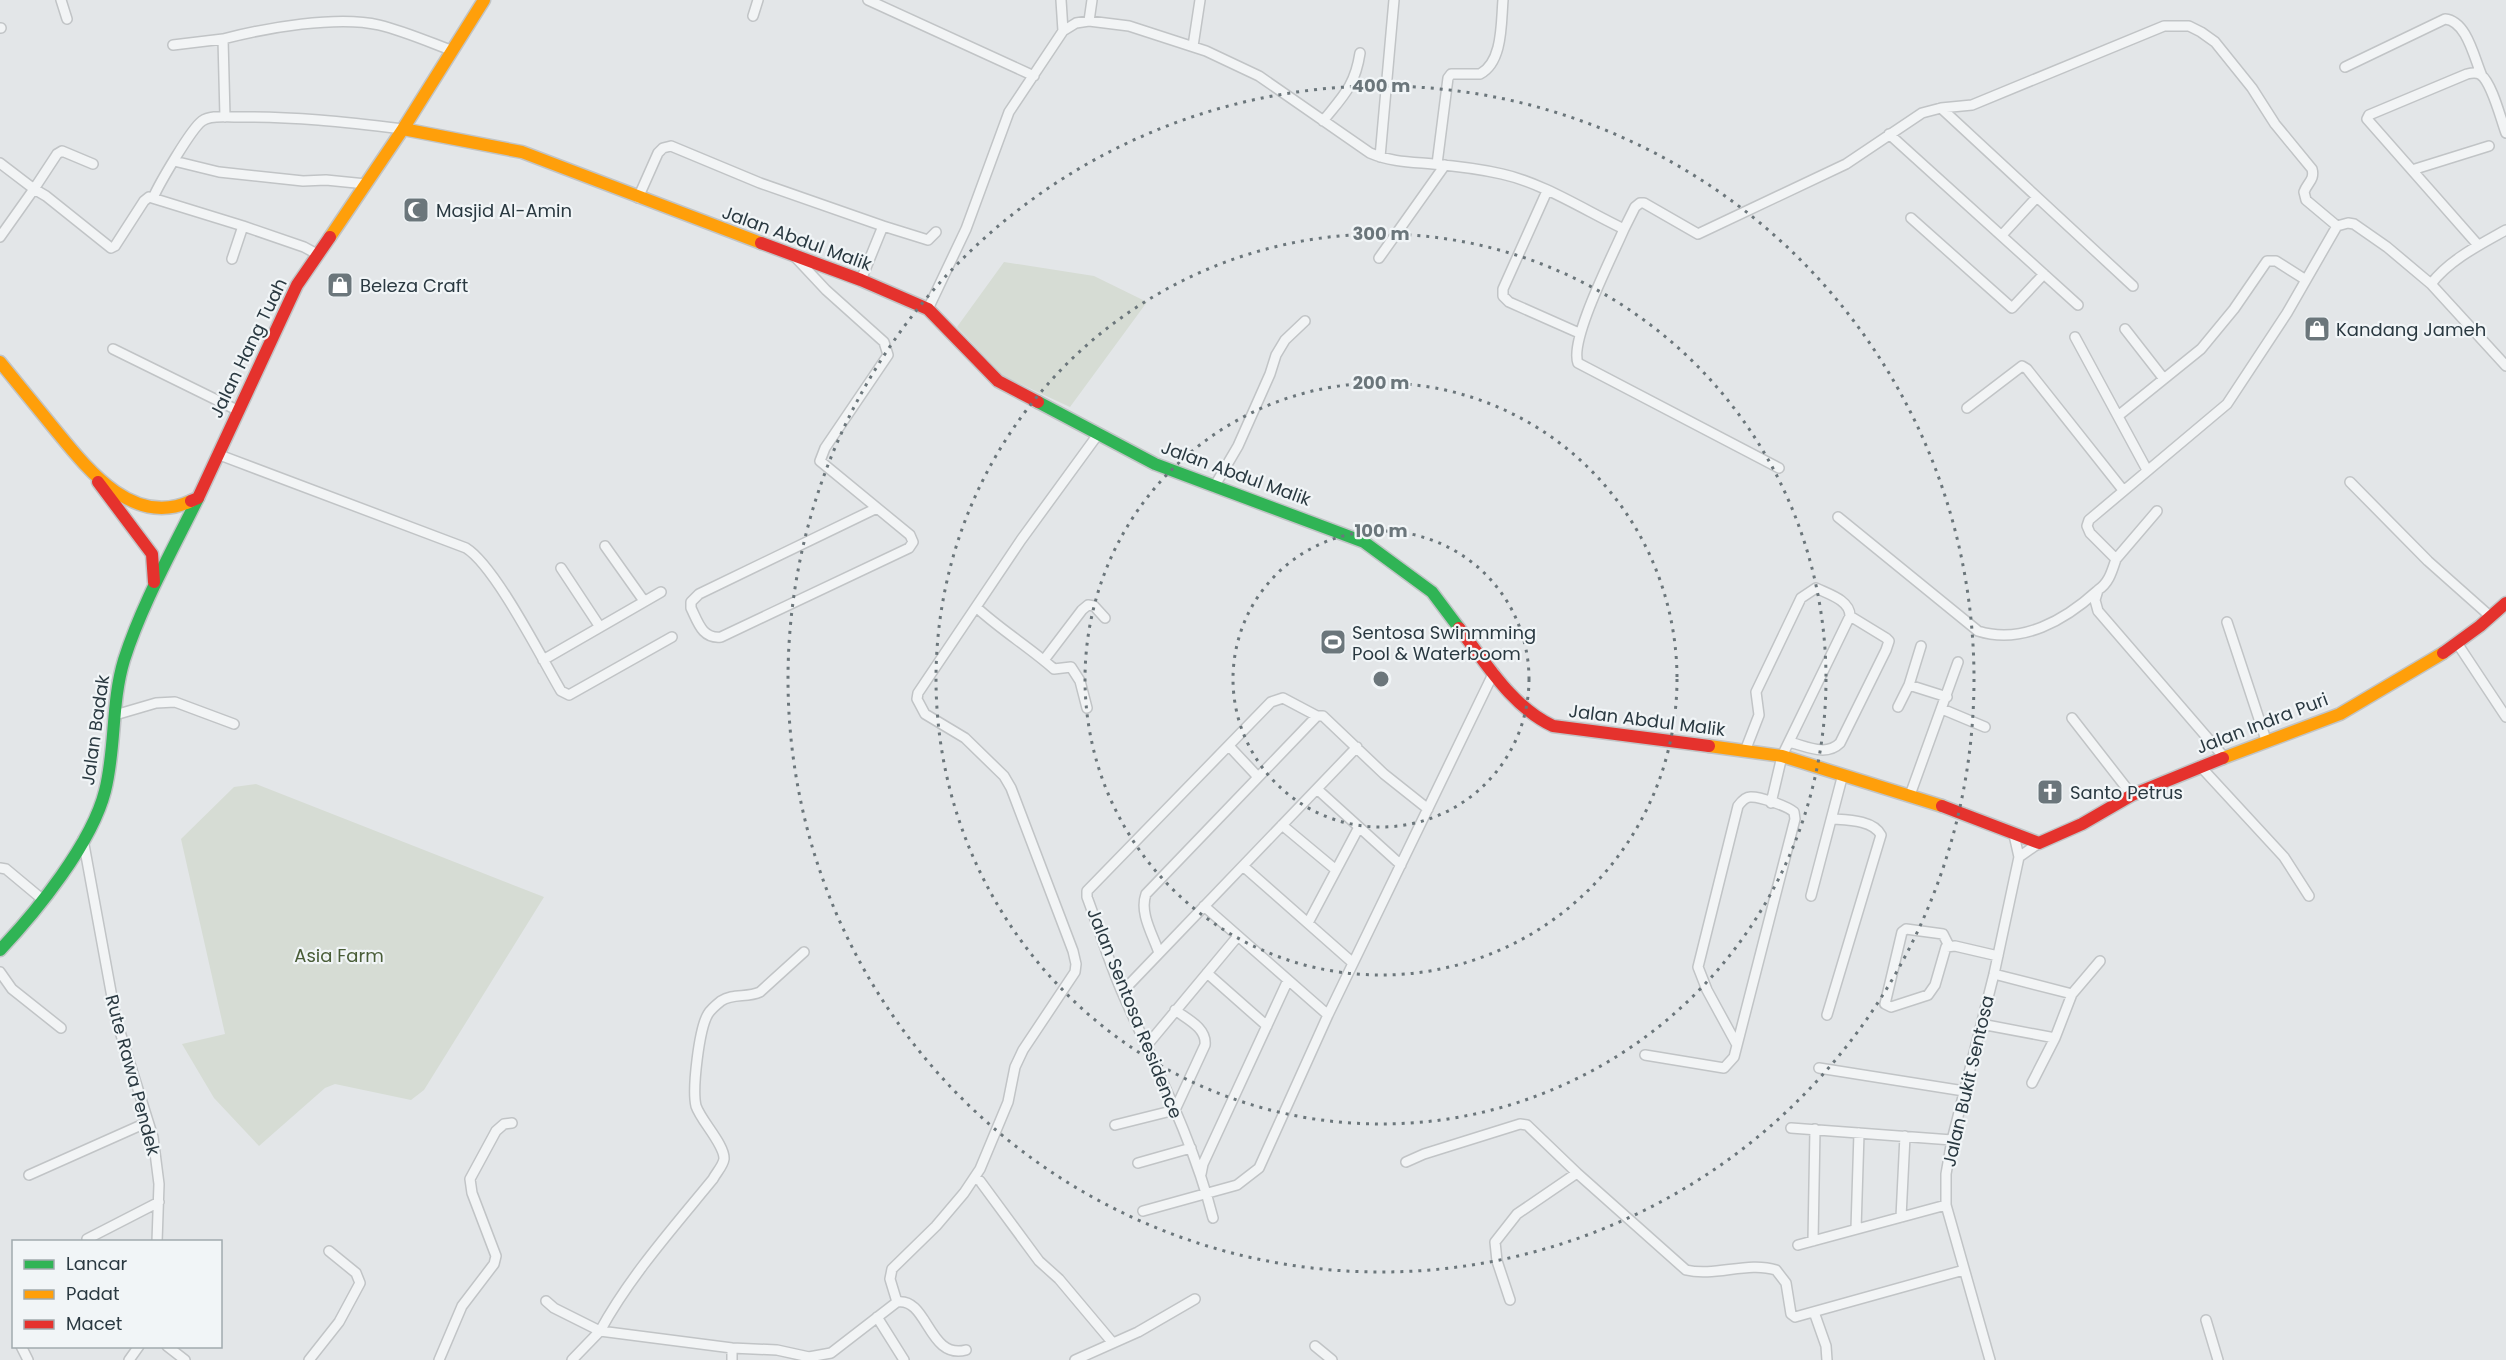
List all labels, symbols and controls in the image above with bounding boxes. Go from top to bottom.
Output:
text: 400 m [1352,73,1410,98]
mosque icon: Masjid Al-Amin [401,195,431,225]
place label: Masjid Al-Amin [436,198,572,223]
street label: Jalan Abdul Malik [719,199,876,277]
text: 300 m [1352,221,1410,246]
shop icon: Beleza Craft [325,270,355,300]
place label: Beleza Craft [360,273,468,298]
street label: Jalan Hang Tuah [203,274,293,422]
shop icon: Kandang Jameh [2302,314,2332,344]
place label: Kandang Jameh [2336,317,2486,342]
text: 200 m [1353,370,1409,395]
street label: Jalan Abdul Malik [1158,434,1315,512]
text: 100 m [1354,518,1408,543]
place label: Sentosa Swinmming Pool & Waterboom [1352,620,1536,666]
sports icon: Sentosa Swinmming Pool & Waterboom [1318,627,1348,657]
centre of rings [1371,669,1391,689]
street label: Jalan Badak [75,672,115,787]
street label: Jalan Indra Puri [2192,686,2332,760]
street label: Jalan Abdul Malik [1567,698,1727,742]
church icon: Santo Petrus [2035,777,2065,807]
place label: Santo Petrus [2070,780,2183,805]
street label: Jalan Sentosa Residence [1081,904,1189,1122]
park label: Asia Farm [294,943,384,968]
street label: Rute Rawa Pendek [100,992,167,1159]
street label: Jalan Bukit Sentosa [1936,993,2000,1169]
legend [12,1240,222,1348]
text: Lancar [66,1251,128,1276]
text: Padat [66,1281,119,1306]
text: Macet [66,1311,122,1336]

